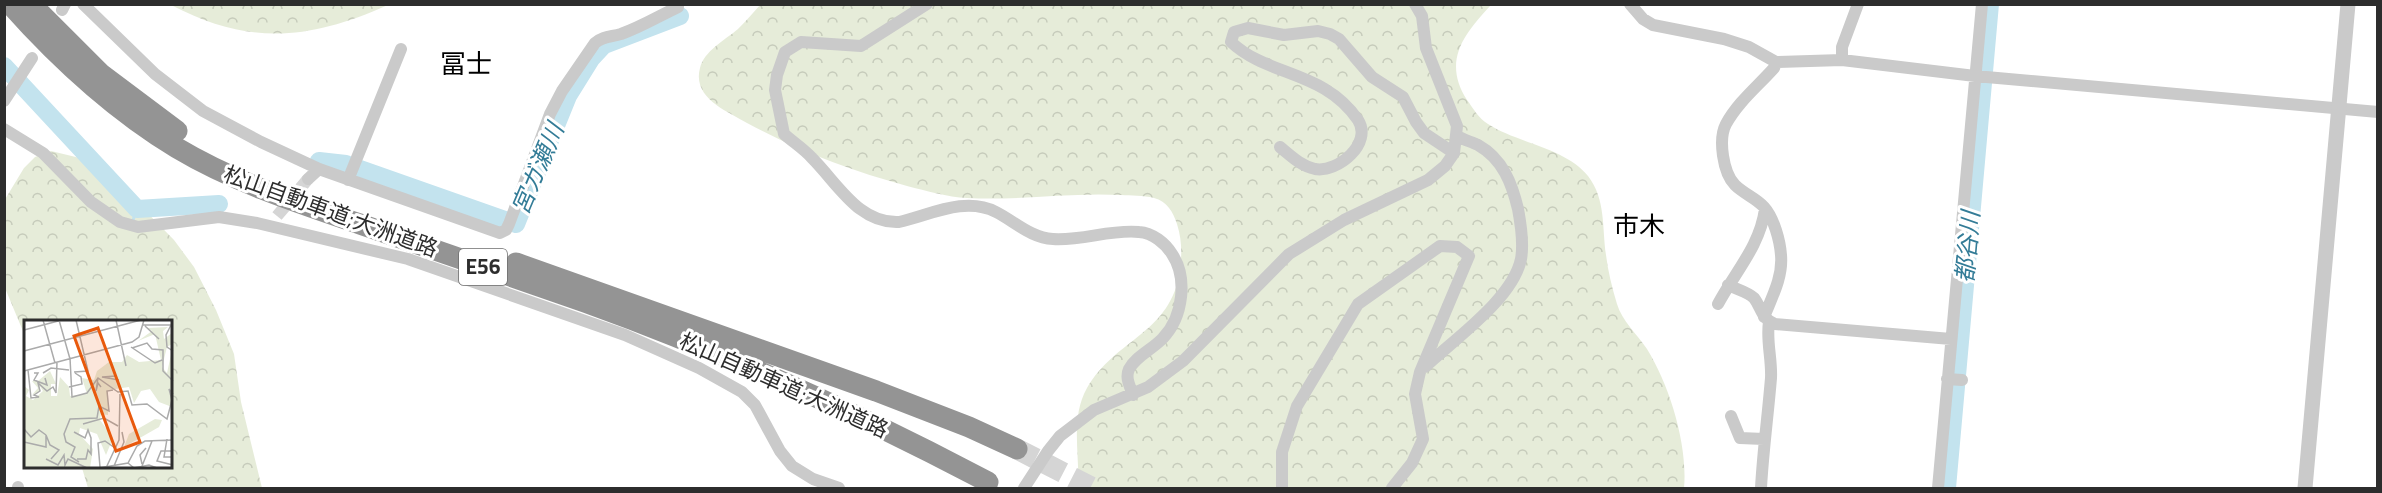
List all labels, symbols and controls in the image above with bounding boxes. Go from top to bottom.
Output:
district label: 冨士 [440,44,492,83]
water label: 宮ガ瀬川 [502,115,574,220]
street label: 松山自動車道;大洲道路 [219,156,443,266]
district label: 市木 [1613,206,1665,245]
water label: 都谷川 [1946,206,1988,284]
road number: E56 [459,249,507,285]
inset map [24,320,172,469]
street label: 松山自動車道;大洲道路 [674,324,894,446]

